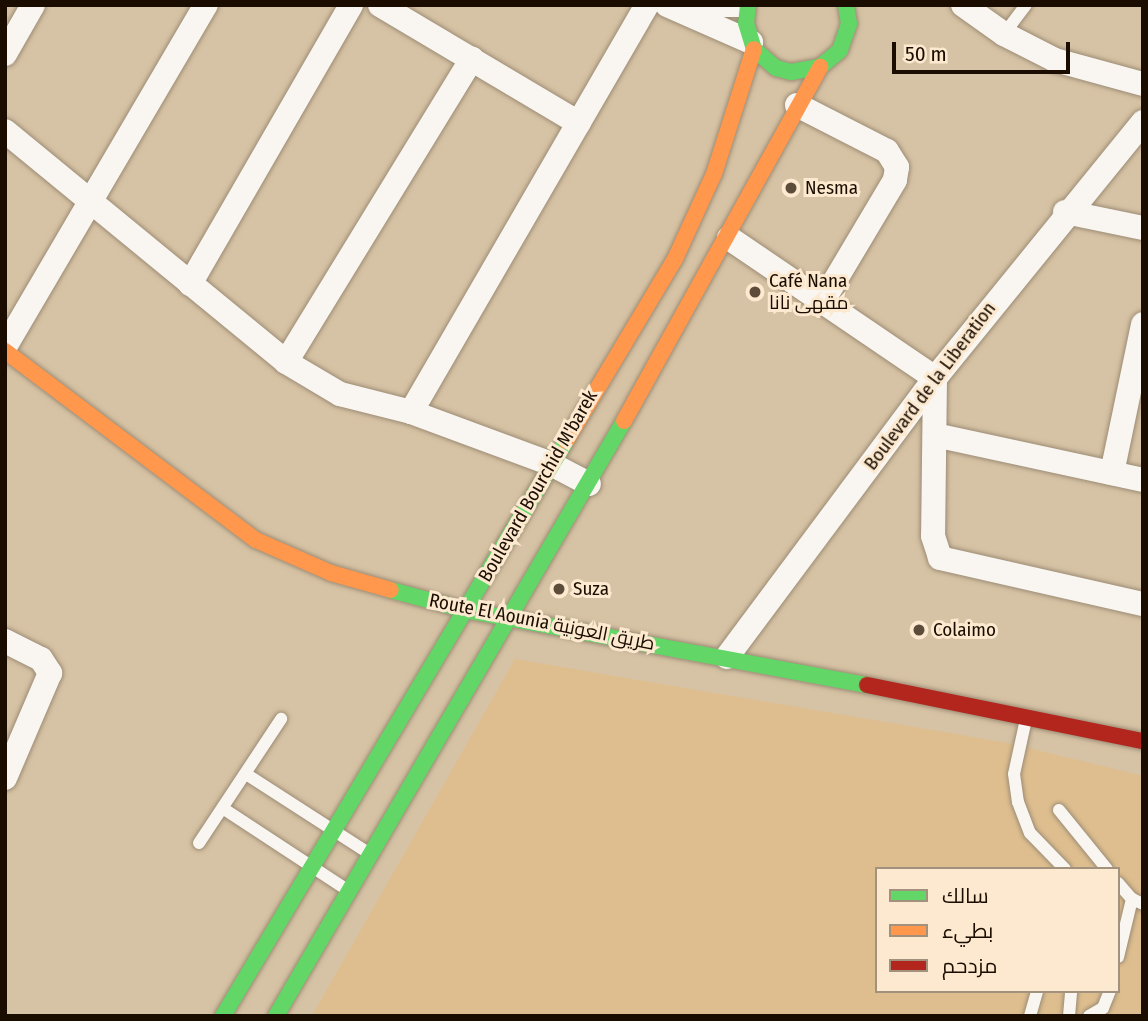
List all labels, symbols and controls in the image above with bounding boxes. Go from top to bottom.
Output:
scale bar [896,28,1074,72]
text: 50 m [905,41,947,67]
place label: Nesma [805,177,858,199]
marker: Nesma [783,180,799,196]
place label: Café Nana مقهى نانا [769,270,848,314]
marker: Café Nana مقهى نانا [747,284,763,300]
street label: Boulevard de la Liberation [859,297,1001,475]
street label: Boulevard Bourchid M'barek [474,386,602,586]
place label: Suza [573,578,609,600]
marker: Suza [551,581,567,597]
street label: Route El Aounia طريق العونية [427,589,657,655]
place label: Colaimo [933,619,996,641]
marker: Colaimo [911,622,927,638]
legend [875,867,1120,993]
text: سالك [942,883,989,909]
text: بطيء [942,918,993,944]
text: مزدحم [942,953,997,979]

